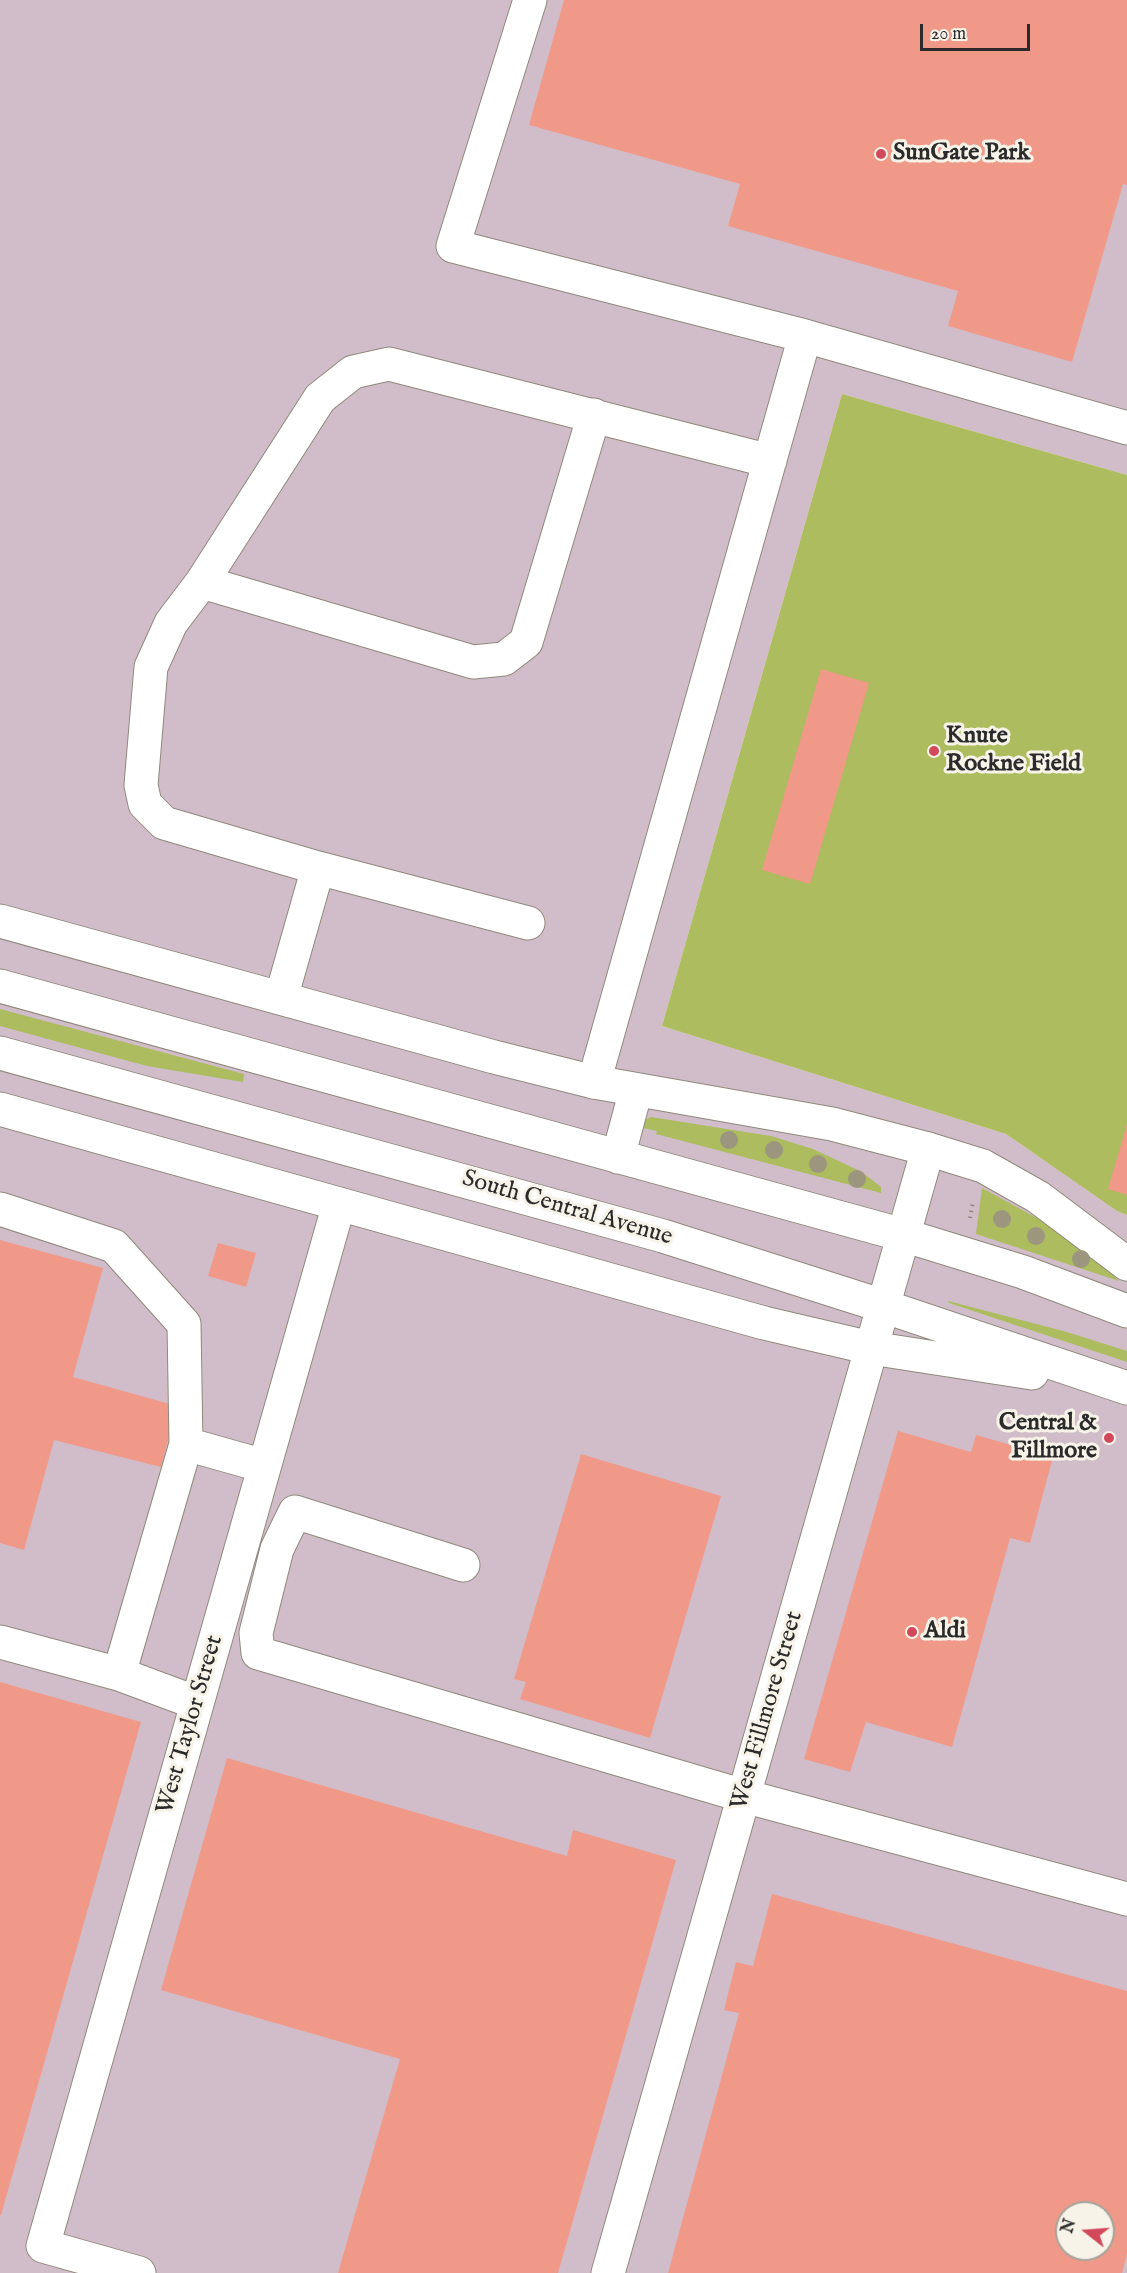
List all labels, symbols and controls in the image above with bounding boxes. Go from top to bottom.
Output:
scale bar [923,12,1032,50]
text: 20 m [931,23,966,46]
place label: SunGate Park [893,140,1030,168]
marker: SunGate Park [874,147,888,161]
place label: Knute Rockne Field [946,723,1081,779]
marker: Knute Rockne Field [927,744,941,758]
street label: South Central Avenue [459,1165,675,1253]
place label: Central & Fillmore [999,1410,1097,1466]
marker: Central & Fillmore [1102,1431,1116,1445]
street label: West Fillmore Street [726,1608,810,1814]
place label: Aldi [924,1618,966,1646]
marker: Aldi [905,1625,919,1639]
street label: West Taylor Street [152,1632,230,1818]
north arrow [1055,2201,1115,2261]
text: N [1058,2217,1081,2236]

